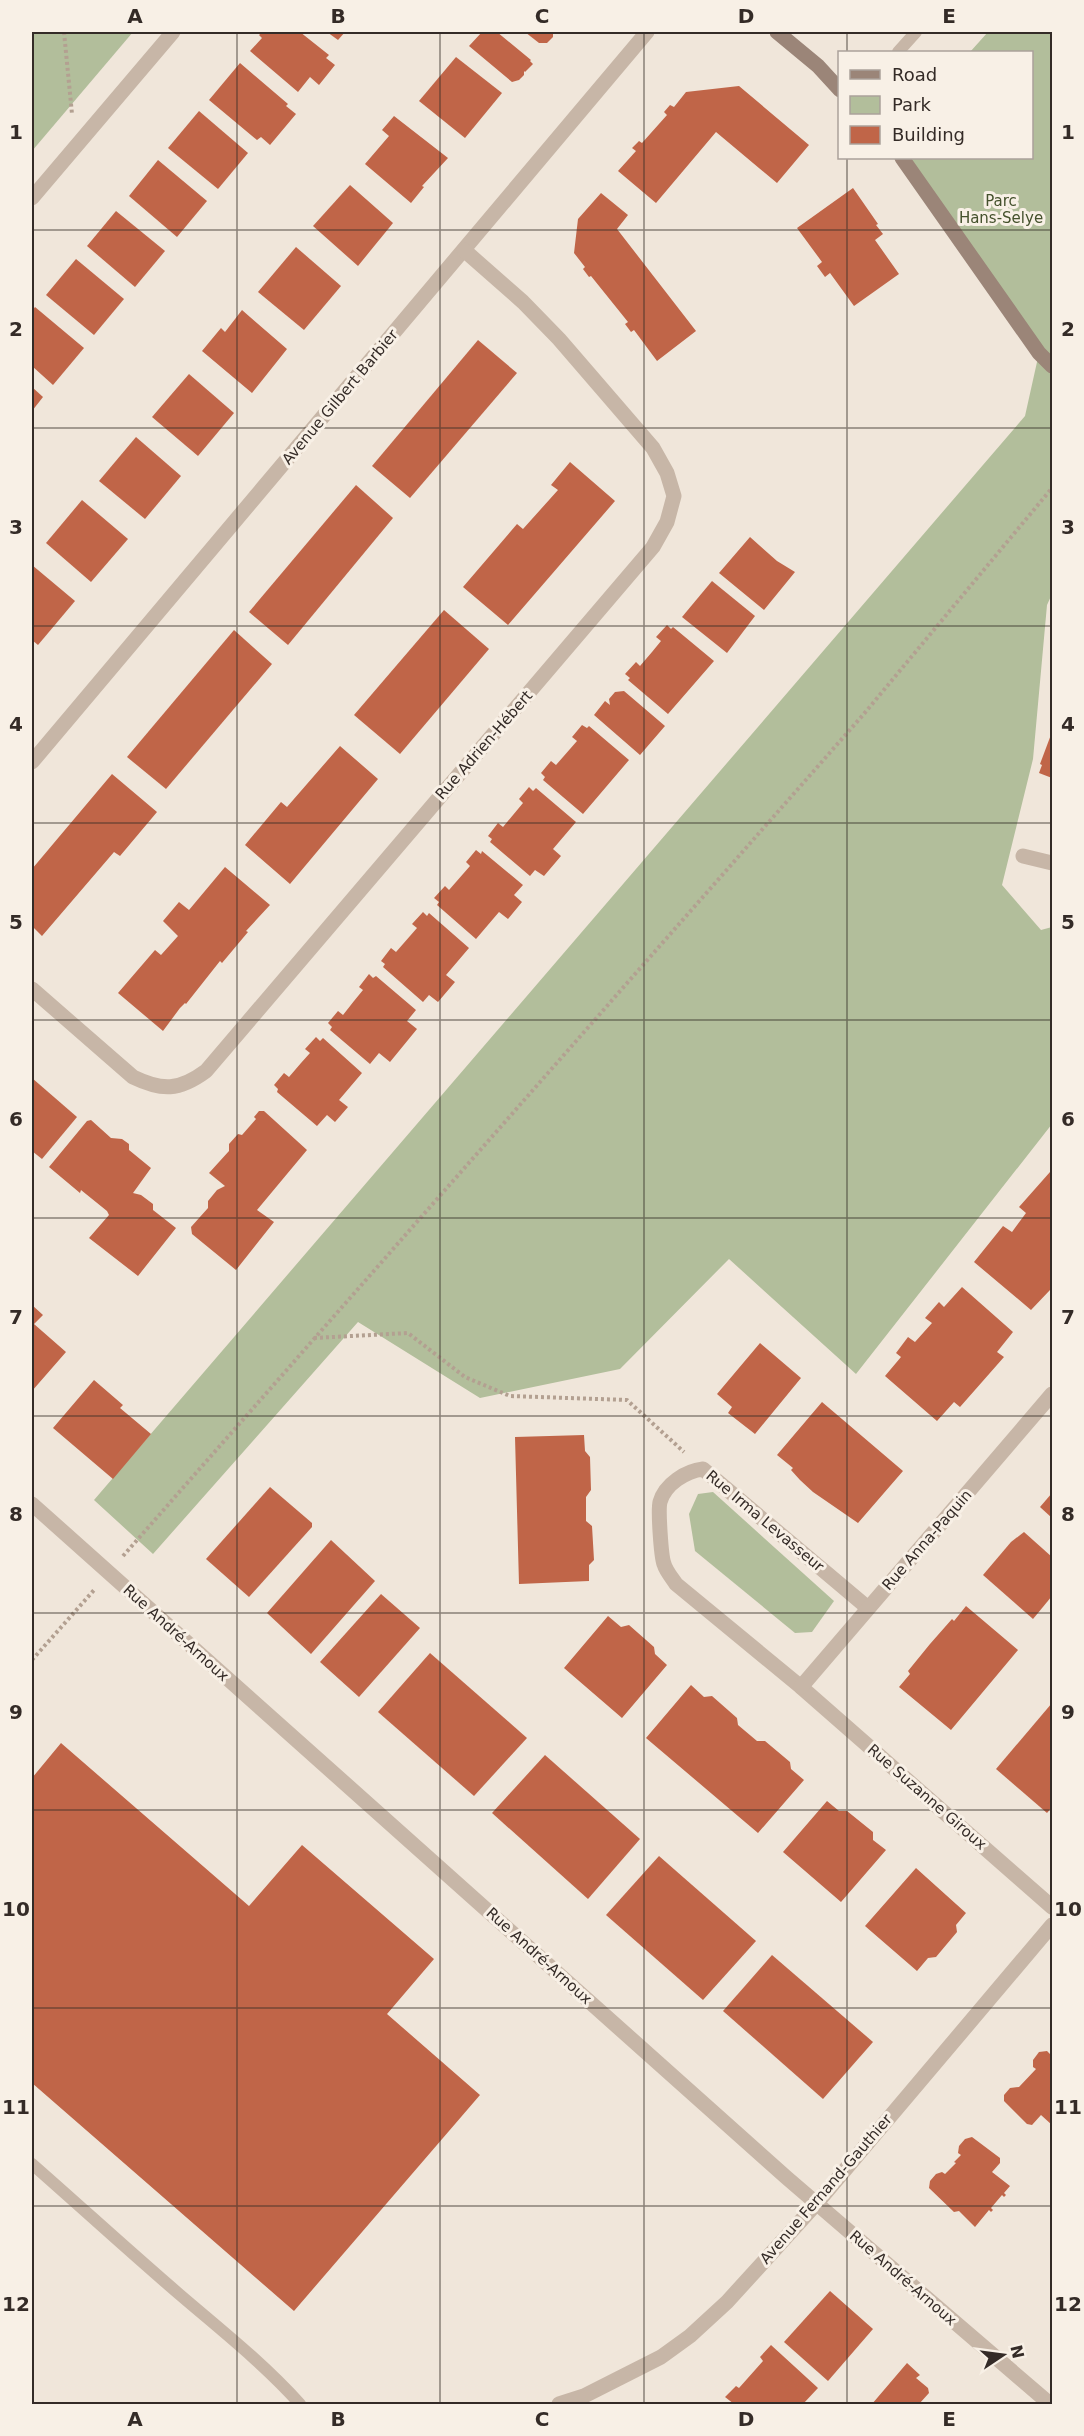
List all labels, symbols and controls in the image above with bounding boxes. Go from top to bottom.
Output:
text: A [127,4,143,28]
text: B [330,4,346,28]
text: C [535,4,549,28]
text: D [738,4,754,28]
text: E [942,4,956,28]
legend [838,51,1033,159]
text: Road [892,64,937,85]
text: Park [892,94,931,115]
text: 1 [9,120,23,144]
text: 1 [1061,120,1075,144]
text: Building [892,124,965,145]
park label: Parc Hans-Selye [959,192,1043,227]
text: 2 [9,317,23,341]
text: 2 [1061,317,1075,341]
street label: Avenue Gilbert Barbier [278,325,402,468]
text: 3 [9,515,23,539]
text: 3 [1061,515,1075,539]
street label: Rue Adrien-Hébert [432,687,536,803]
text: 4 [9,712,23,736]
text: 4 [1061,712,1075,736]
text: 5 [9,910,23,934]
text: 5 [1061,910,1075,934]
text: 6 [9,1107,23,1131]
text: 6 [1061,1107,1075,1131]
text: 7 [9,1305,23,1329]
text: 7 [1061,1305,1075,1329]
street label: Rue Irma Levasseur [702,1467,828,1576]
street label: Rue Anna-Paquin [878,1486,976,1594]
text: 8 [9,1502,23,1526]
text: 8 [1061,1502,1075,1526]
street label: Rue André-Arnoux [119,1581,233,1685]
text: 9 [9,1700,23,1724]
text: 9 [1061,1700,1075,1724]
street label: Rue Suzanne Giroux [864,1740,990,1854]
text: 10 [2,1897,30,1921]
text: 10 [1054,1897,1082,1921]
street label: Rue André-Arnoux [482,1904,596,2008]
text: 11 [2,2095,30,2119]
text: 11 [1054,2095,1082,2119]
street label: Avenue Fernand-Gauthier [756,2110,896,2268]
street label: Rue André-Arnoux [846,2227,960,2329]
text: 12 [2,2292,30,2316]
text: 12 [1054,2292,1082,2316]
north arrow [973,2325,1033,2385]
text: N [1006,2343,1028,2360]
text: A [127,2407,143,2431]
text: B [330,2407,346,2431]
text: C [535,2407,549,2431]
text: D [738,2407,754,2431]
text: E [942,2407,956,2431]

